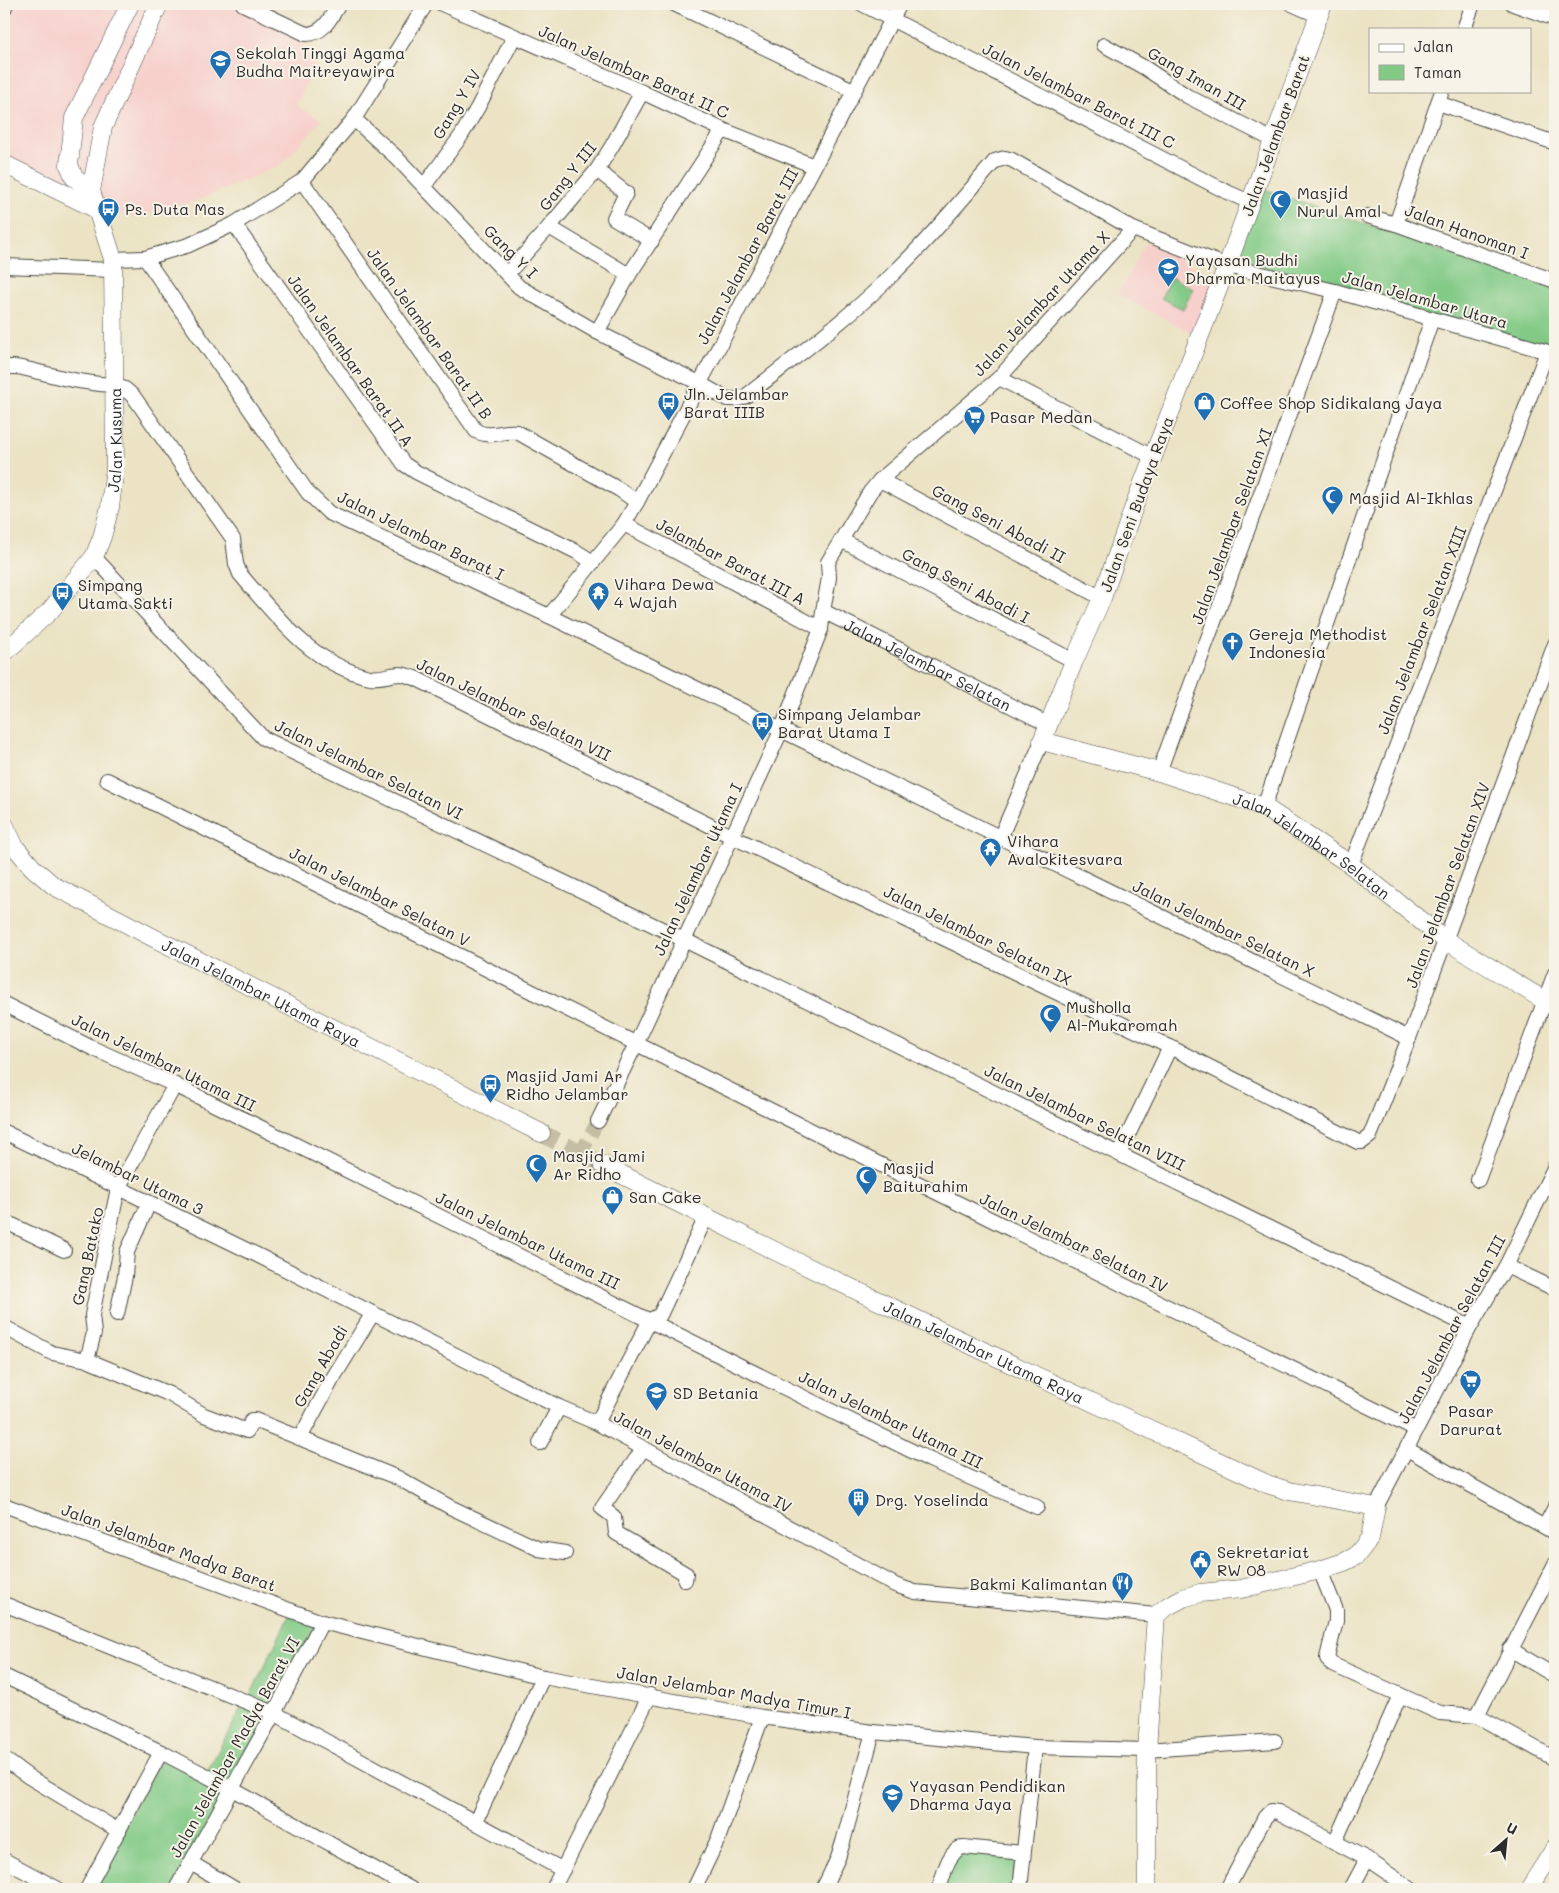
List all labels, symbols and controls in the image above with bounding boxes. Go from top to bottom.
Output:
street label: Jalan Jelambar Barat II C [536,19,732,123]
legend [1369,28,1532,92]
text: Jalan [1414,36,1453,56]
street label: Jalan Jelambar Barat III C [979,37,1179,153]
street label: Gang Iman III [1144,41,1250,115]
place label: Sekolah Tinggi Agama Budha Maitreyawira [236,42,405,81]
school or university icon: Sekolah Tinggi Agama Budha Maitreyawira [208,49,232,80]
street label: Jalan Jelambar Barat [1236,51,1314,219]
text: Taman [1414,62,1461,82]
street label: Gang Y IV [427,65,485,143]
street label: Gang Y III [534,137,600,215]
street label: Jalan Jelambar Barat III [692,164,802,348]
place label: Masjid Nurul Amal [1297,182,1381,221]
mosque icon: Masjid Nurul Amal [1269,189,1293,220]
bus stop icon: Ps. Duta Mas [97,196,121,227]
place label: Ps. Duta Mas [125,198,225,219]
street label: Jalan Hanoman I [1402,199,1532,263]
street label: Gang Y I [480,220,542,282]
street label: Jalan Jelambar Utama X [968,226,1114,380]
street label: Jalan Jelambar Barat II B [363,243,497,423]
place label: Yayasan Budhi Dharma Maitayus [1185,249,1320,288]
school or university icon: Yayasan Budhi Dharma Maitayus [1157,256,1181,287]
street label: Jalan Jelambar Utara [1340,265,1510,333]
street label: Jalan Jelambar Barat II A [283,270,419,450]
place label: Jln. Jelambar Barat IIIB [684,383,789,422]
street label: Jalan Kusuma [102,387,126,493]
bus stop icon: Jln. Jelambar Barat IIIB [656,390,680,421]
shop icon: Coffee Shop Sidikalang Jaya [1192,390,1216,421]
place label: Coffee Shop Sidikalang Jaya [1220,392,1443,413]
supermarket icon: Pasar Medan [962,404,986,435]
place label: Pasar Medan [990,406,1092,427]
street label: Jalan Seni Budaya Raya [1094,413,1178,595]
street label: Jalan Jelambar Selatan XI [1186,425,1276,627]
street label: Gang Seni Abadi II [929,479,1069,567]
mosque icon: Masjid Al-Ikhlas [1321,485,1345,516]
street label: Jalan Jelambar Barat I [334,486,508,584]
place label: Masjid Al-Ikhlas [1349,487,1473,508]
street label: Jelambar Barat III A [653,513,809,609]
street label: Jalan Jelambar Selatan XIII [1372,523,1470,737]
street label: Gang Seni Abadi I [899,543,1033,627]
place label: Vihara Dewa 4 Wajah [614,573,715,612]
place label: Simpang Utama Sakti [78,574,173,613]
temple icon: Vihara Dewa 4 Wajah [586,580,610,611]
bus stop icon: Simpang Utama Sakti [50,581,74,612]
street label: Jalan Jelambar Selatan [841,613,1015,715]
place label: Gereja Methodist Indonesia [1249,623,1387,662]
church icon: Gereja Methodist Indonesia [1221,630,1245,661]
street label: Jalan Jelambar Selatan VII [413,653,615,765]
place label: Simpang Jelambar Barat Utama I [778,703,921,742]
bus stop icon: Simpang Jelambar Barat Utama I [750,710,774,741]
street label: Jalan Jelambar Selatan VI [272,714,466,824]
street label: Jalan Jelambar Utama I [648,779,746,959]
street label: Jalan Jelambar Selatan XIV [1400,779,1494,991]
street label: Jalan Jelambar Selatan [1230,787,1395,903]
place label: Vihara Avalokitesvara [1007,830,1123,869]
temple icon: Vihara Avalokitesvara [979,837,1003,868]
street label: Jalan Jelambar Selatan V [286,841,474,951]
street label: Jalan Jelambar Selatan X [1130,875,1318,981]
street label: Jalan Jelambar Selatan IX [880,880,1076,990]
street label: Jalan Jelambar Utama Raya [159,933,364,1051]
place label: Musholla Al-Mukaromah [1066,996,1177,1035]
mosque icon: Musholla Al-Mukaromah [1038,1003,1062,1034]
street label: Jalan Jelambar Utama III [69,1008,259,1116]
street label: Jalan Jelambar Selatan VIII [981,1059,1189,1175]
place label: Masjid Jami Ar Ridho Jelambar [506,1065,629,1104]
bus stop icon: Masjid Jami Ar Ridho Jelambar [478,1072,502,1103]
street label: Jelambar Utama 3 [69,1137,207,1219]
place label: Masjid Jami Ar Ridho [553,1145,645,1184]
mosque icon: Masjid Jami Ar Ridho [525,1152,549,1183]
place label: Masjid Baiturahim [883,1157,968,1196]
mosque icon: Masjid Baiturahim [855,1164,879,1195]
shop icon: San Cake [601,1184,625,1215]
street label: Jalan Jelambar Utama III [433,1186,623,1294]
place label: San Cake [629,1186,702,1207]
street label: Jalan Jelambar Selatan IV [977,1187,1171,1297]
street label: Gang Batako [66,1205,108,1307]
street label: Jalan Jelambar Selatan III [1392,1231,1510,1427]
street label: Jalan Jelambar Utama Raya [880,1295,1088,1408]
street label: Gang Abadi [288,1321,352,1411]
street label: Jalan Jelambar Utama III [796,1365,986,1473]
supermarket icon: Pasar Darurat [1459,1369,1483,1400]
school or university icon: SD Betania [645,1380,669,1411]
place label: SD Betania [673,1382,759,1403]
place label: Pasar Darurat [1440,1400,1502,1439]
street label: Jalan Jelambar Utama IV [611,1405,795,1517]
building icon: Drg. Yoselinda [847,1487,871,1518]
place label: Drg. Yoselinda [875,1489,989,1510]
street label: Jalan Jelambar Madya Barat [59,1498,279,1596]
place label: Sekretariat RW 08 [1217,1541,1309,1580]
public building icon: Sekretariat RW 08 [1189,1548,1213,1579]
restaurant icon: Bakmi Kalimantan [1111,1571,1135,1602]
place label: Bakmi Kalimantan [970,1573,1107,1594]
street label: Jalan Jelambar Madya Barat VI [164,1633,304,1861]
street label: Jalan Jelambar Madya Timur I [615,1661,853,1723]
place label: Yayasan Pendidikan Dharma Jaya [909,1775,1065,1814]
school or university icon: Yayasan Pendidikan Dharma Jaya [881,1782,905,1813]
north arrow [1482,1816,1532,1866]
text: U [1503,1817,1521,1839]

